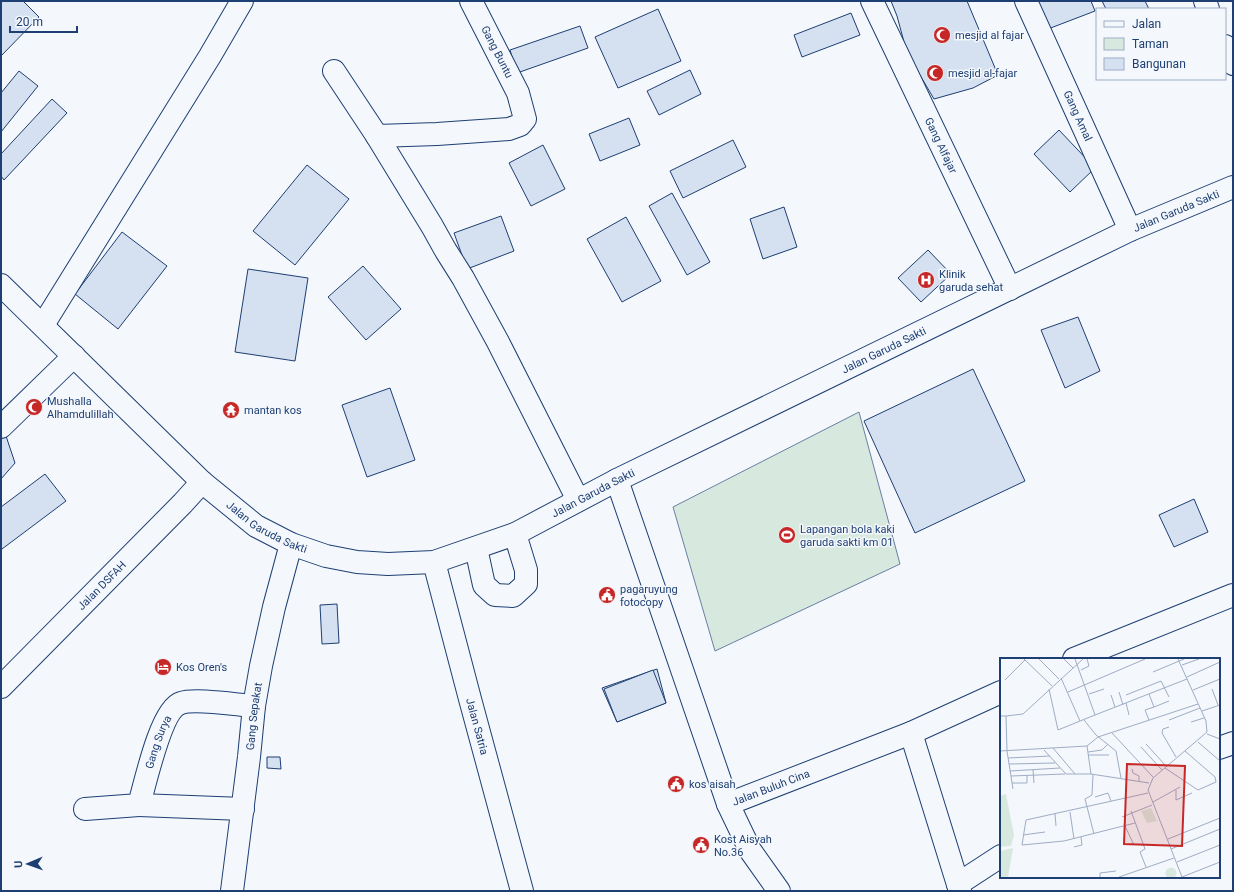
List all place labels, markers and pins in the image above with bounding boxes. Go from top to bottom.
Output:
mosque icon: mesjid al fajar [932,25,952,45]
place label: mesjid al fajar [955,29,1024,42]
mosque icon: mesjid al-fajar [925,63,945,83]
place label: mesjid al-fajar [948,67,1018,80]
place label: Klinik garuda sehat [939,268,1003,294]
hospital icon: Klinik garuda sehat [916,270,936,290]
place label: Mushalla Alhamdulillah [47,395,114,421]
mosque icon: Mushalla Alhamdulillah [24,397,44,417]
temple icon: mantan kos [221,400,241,420]
place label: mantan kos [244,404,302,417]
place label: Lapangan bola kaki garuda sakti km 01 [800,523,895,549]
sports icon: Lapangan bola kaki garuda sakti km 01 [777,525,797,545]
place label: pagaruyung fotocopy [620,583,678,609]
public building icon: pagaruyung fotocopy [597,585,617,605]
hotel icon: Kos Oren's [153,657,173,677]
place label: Kos Oren's [176,661,227,674]
public building icon: kos aisah [666,774,686,794]
place label: kos aisah [689,778,736,791]
place label: Kost Aisyah No.36 [714,833,772,859]
public building icon: Kost Aisyah No.36 [691,835,711,855]

